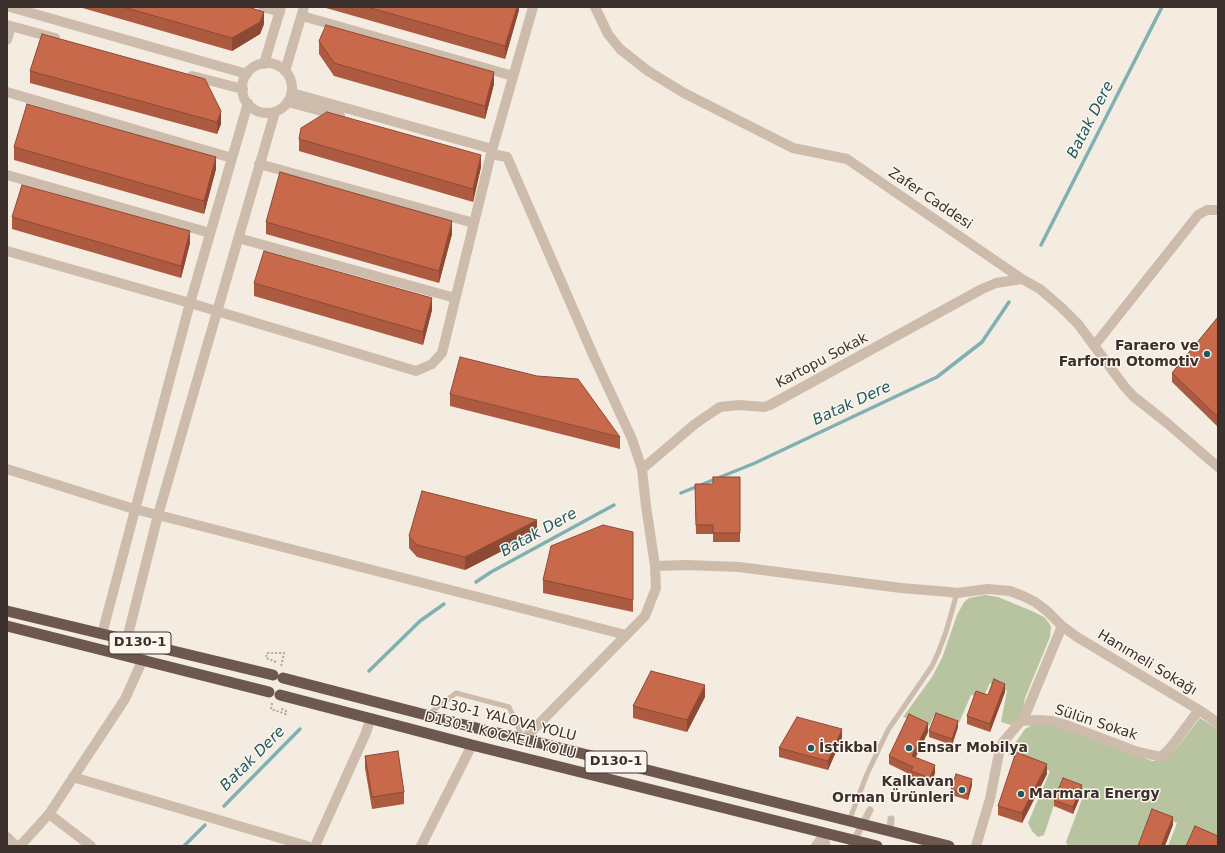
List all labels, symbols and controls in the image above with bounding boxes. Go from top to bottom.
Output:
water label: Batak Dere [1064,78,1118,162]
street label: Zafer Caddesi [885,165,975,233]
street label: Kartopu Sokak [773,330,871,392]
place label: Faraero ve Farform Otomotiv [1059,338,1199,370]
marker: Faraero ve Farform Otomotiv [1202,349,1212,359]
water label: Batak Dere [810,378,894,430]
water label: Batak Dere [498,505,580,561]
street label: Hanımeli Sokağı [1094,627,1200,699]
road number: D130-1 [109,632,171,654]
street label: D130-1 YALOVA YOLU [428,693,578,745]
street label: Sülün Sokak [1053,702,1139,744]
street label: D130-1 KOCAELİ YOLU [422,709,578,763]
water label: Batak Dere [217,723,289,795]
place label: İstikbal [819,740,878,756]
place label: Ensar Mobilya [917,740,1028,756]
marker: İstikbal [806,743,816,753]
marker: Ensar Mobilya [904,743,914,753]
road number: D130-1 [585,751,647,773]
place label: Kalkavan Orman Ürünleri [832,774,954,806]
marker: Kalkavan Orman Ürünleri [957,785,967,795]
place label: Marmara Energy [1029,786,1160,802]
marker: Marmara Energy [1016,789,1026,799]

